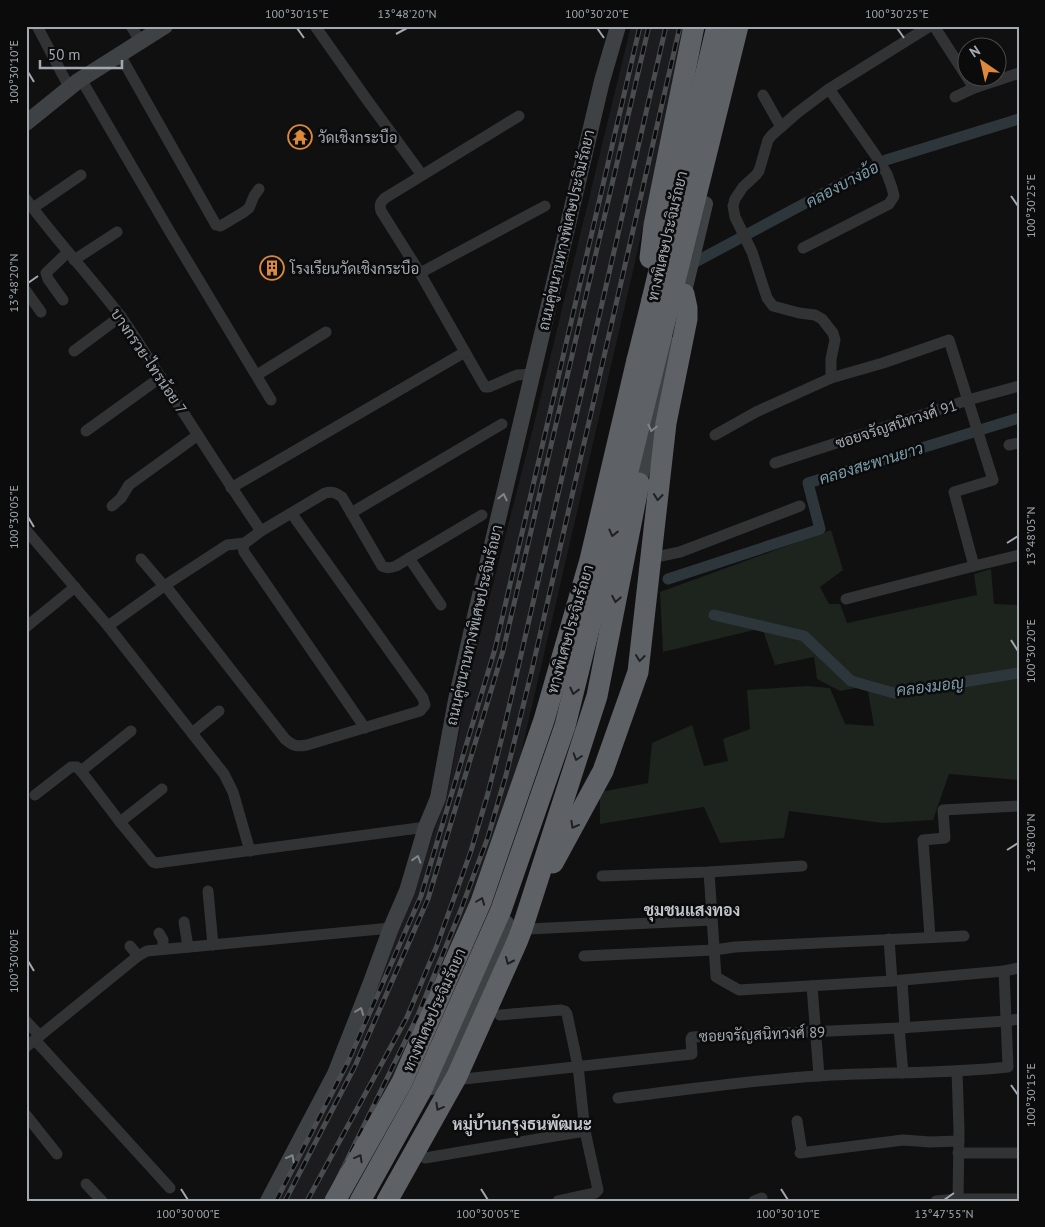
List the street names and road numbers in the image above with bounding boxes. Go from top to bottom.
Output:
street label: ถนนคู่ขนานทางพิเศษประจิมรัถยา [534,128,599,332]
street label: ทางพิเศษประจิมรัถยา [643,169,691,303]
street label: บางกรวย-ไทรน้อย 7 [107,305,191,417]
street label: ซอยจรัญสนิทวงศ์ 91 [833,395,959,453]
street label: ถนนคู่ขนานทางพิเศษประจิมรัถยา [442,523,507,727]
street label: ทางพิเศษประจิมรัถยา [543,562,597,696]
street label: ทางพิเศษประจิมรัถยา [398,945,470,1075]
street label: ซอยจรัญสนิทวงศ์ 89 [698,1022,826,1046]

